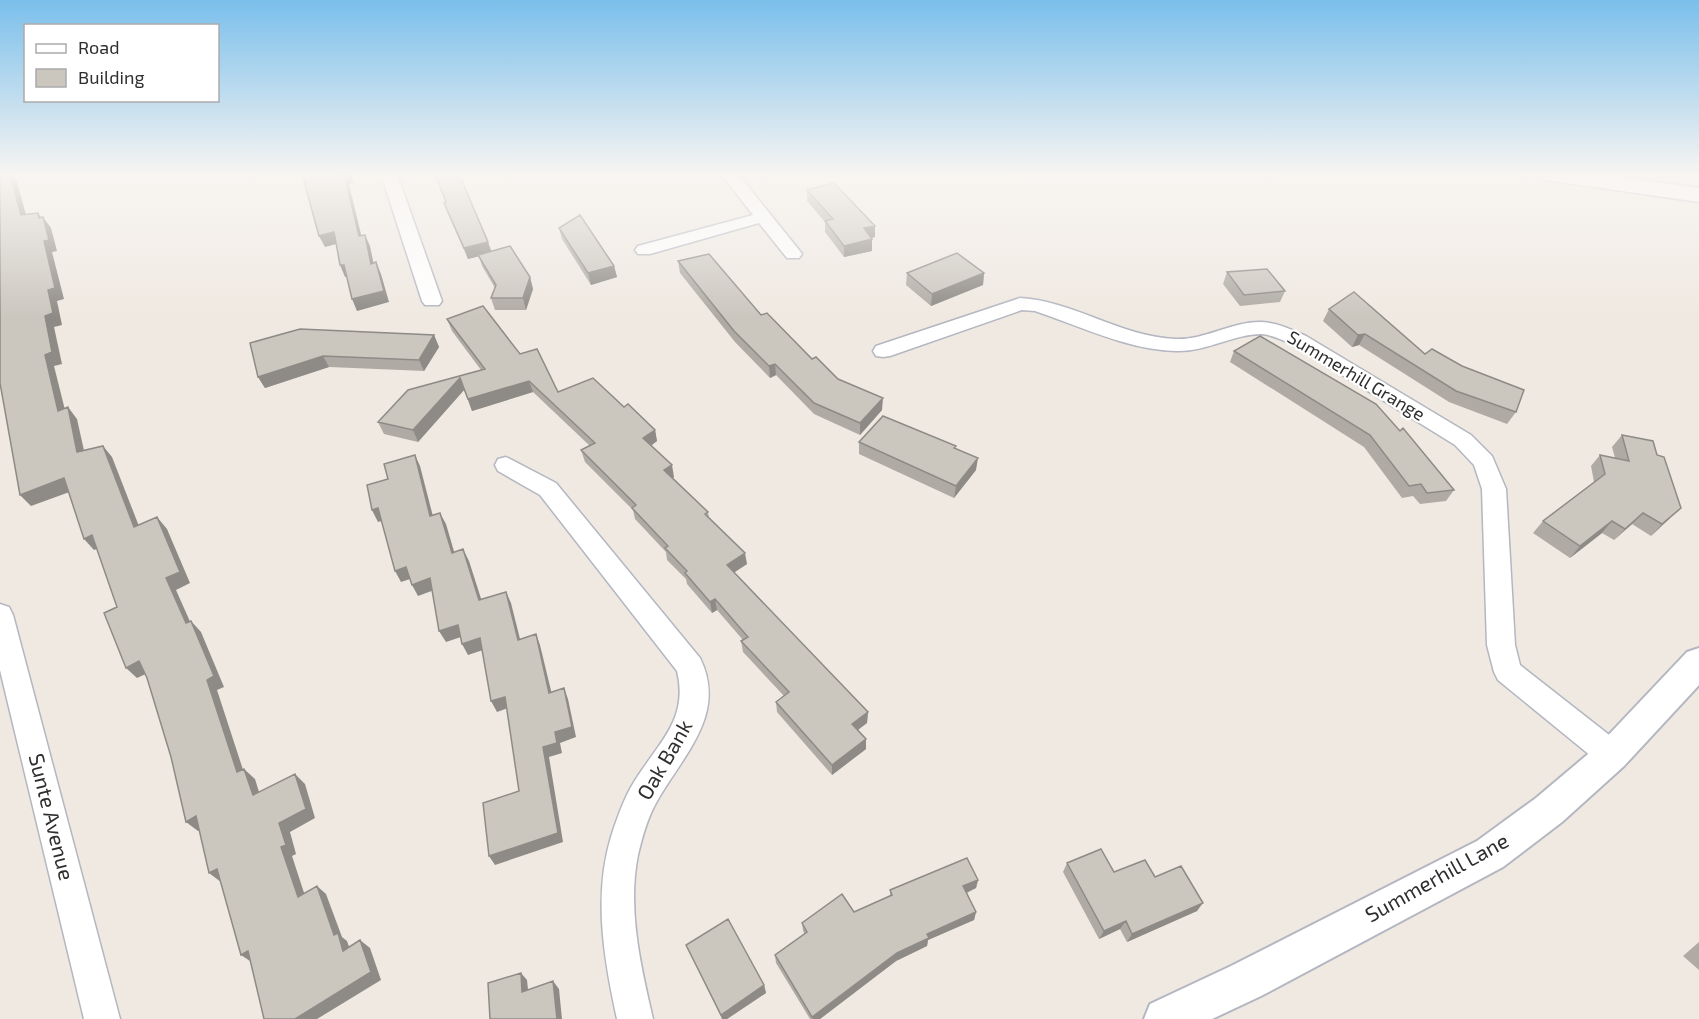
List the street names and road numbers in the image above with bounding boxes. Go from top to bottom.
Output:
street label: Summerhill Grange [1284,325,1429,425]
street label: Oak Bank [631,715,697,804]
street label: Sunte Avenue [25,751,80,883]
street label: Summerhill Lane [1360,827,1512,926]

